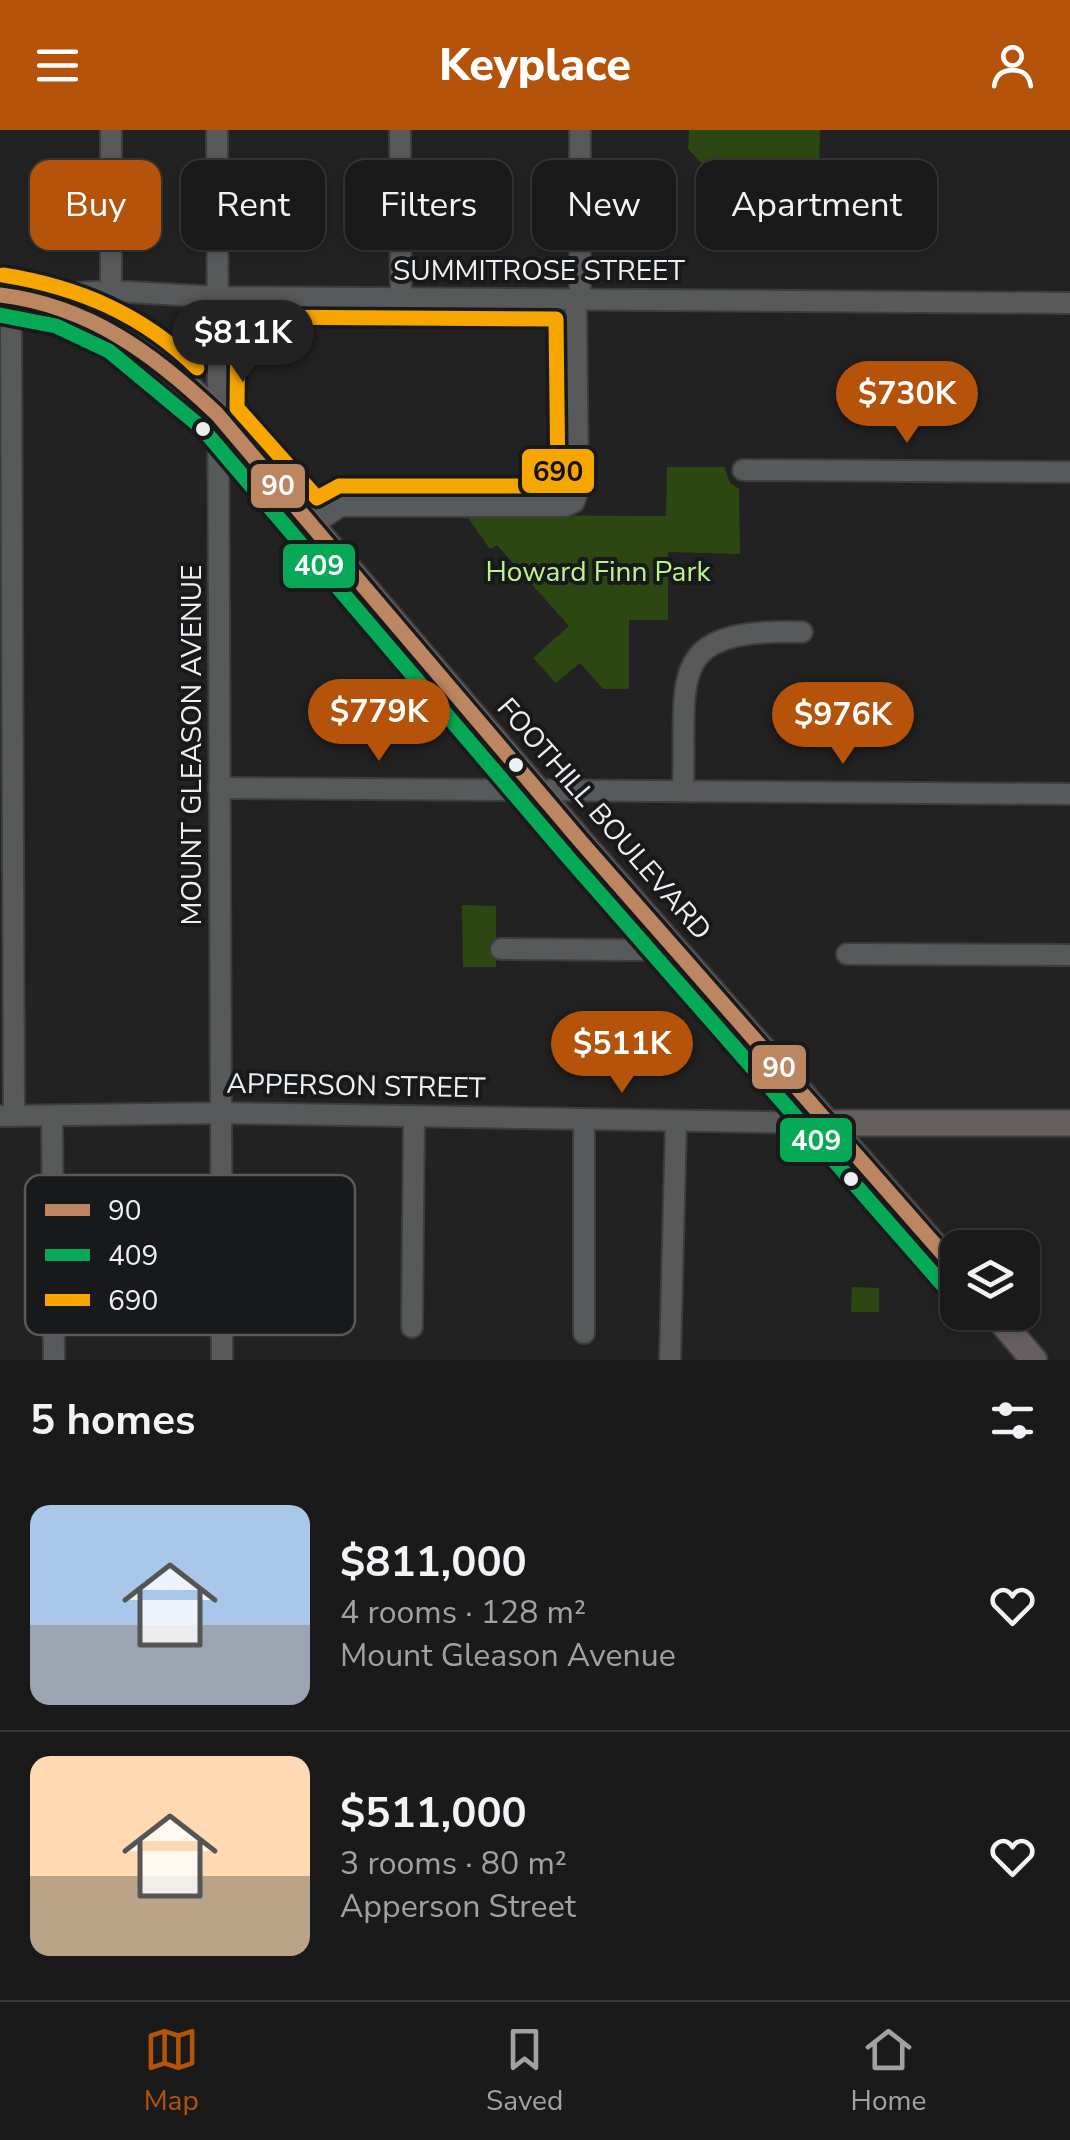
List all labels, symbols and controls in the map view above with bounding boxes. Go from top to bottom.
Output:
text: Keyplace [439,35,631,96]
icon: menu [30,38,85,93]
icon: person [985,38,1040,93]
chip: Buy [30,160,161,250]
chip: Rent [181,160,325,250]
chip: Filters [345,160,512,250]
chip: New [532,160,676,250]
chip: Apartment [696,160,937,250]
street label: SUMMITROSE STREET [393,252,685,290]
pin: $811K [173,300,313,385]
text: $811K [194,311,292,354]
pin: $730K [837,361,977,446]
text: $730K [858,372,956,415]
unlabelled marker [193,419,213,439]
line badge: 690 [520,447,596,495]
text: 690 [533,453,583,491]
line badge: 90 [249,462,307,510]
text: 90 [261,467,295,505]
line badge: 409 [281,542,357,590]
text: 409 [294,547,344,585]
park label: Howard Finn Park [486,553,711,591]
street label: MOUNT GLEASON AVENUE [173,565,211,925]
pin: $779K [309,679,449,764]
pin: $976K [773,682,913,767]
text: $779K [330,690,428,733]
street label: FOOTHILL BOULEVARD [488,690,720,948]
text: $976K [794,693,892,736]
unlabelled marker [506,755,526,775]
pin: $511K [552,1011,692,1096]
text: $511K [573,1022,671,1065]
line badge: 90 [750,1043,808,1091]
text: 90 [762,1049,796,1087]
street label: APPERSON STREET [226,1065,486,1107]
line badge: 409 [778,1116,854,1164]
text: 409 [791,1122,841,1160]
unlabelled marker [841,1169,861,1189]
legend [25,1175,355,1335]
text: 90 [108,1192,142,1230]
map controls [940,1230,1040,1330]
button: layers [940,1230,1040,1330]
text: 409 [108,1237,158,1275]
text: 690 [108,1282,158,1320]
text: 5 homes [30,1392,195,1449]
icon: filters [985,1393,1040,1448]
text: $811,000 [340,1534,527,1591]
icon: home [110,1545,230,1665]
icon: heart [985,1578,1040,1633]
text: 4 rooms · 128 m² [340,1591,586,1634]
text: Mount Gleason Avenue [340,1634,676,1677]
text: $511,000 [340,1785,527,1842]
icon: home [110,1796,230,1916]
icon: heart [985,1829,1040,1884]
text: 3 rooms · 80 m² [340,1842,567,1885]
text: Apperson Street [340,1885,576,1928]
tab: Map [144,2022,199,2120]
tab: Saved [486,2022,563,2120]
tab: Home [851,2022,926,2120]

